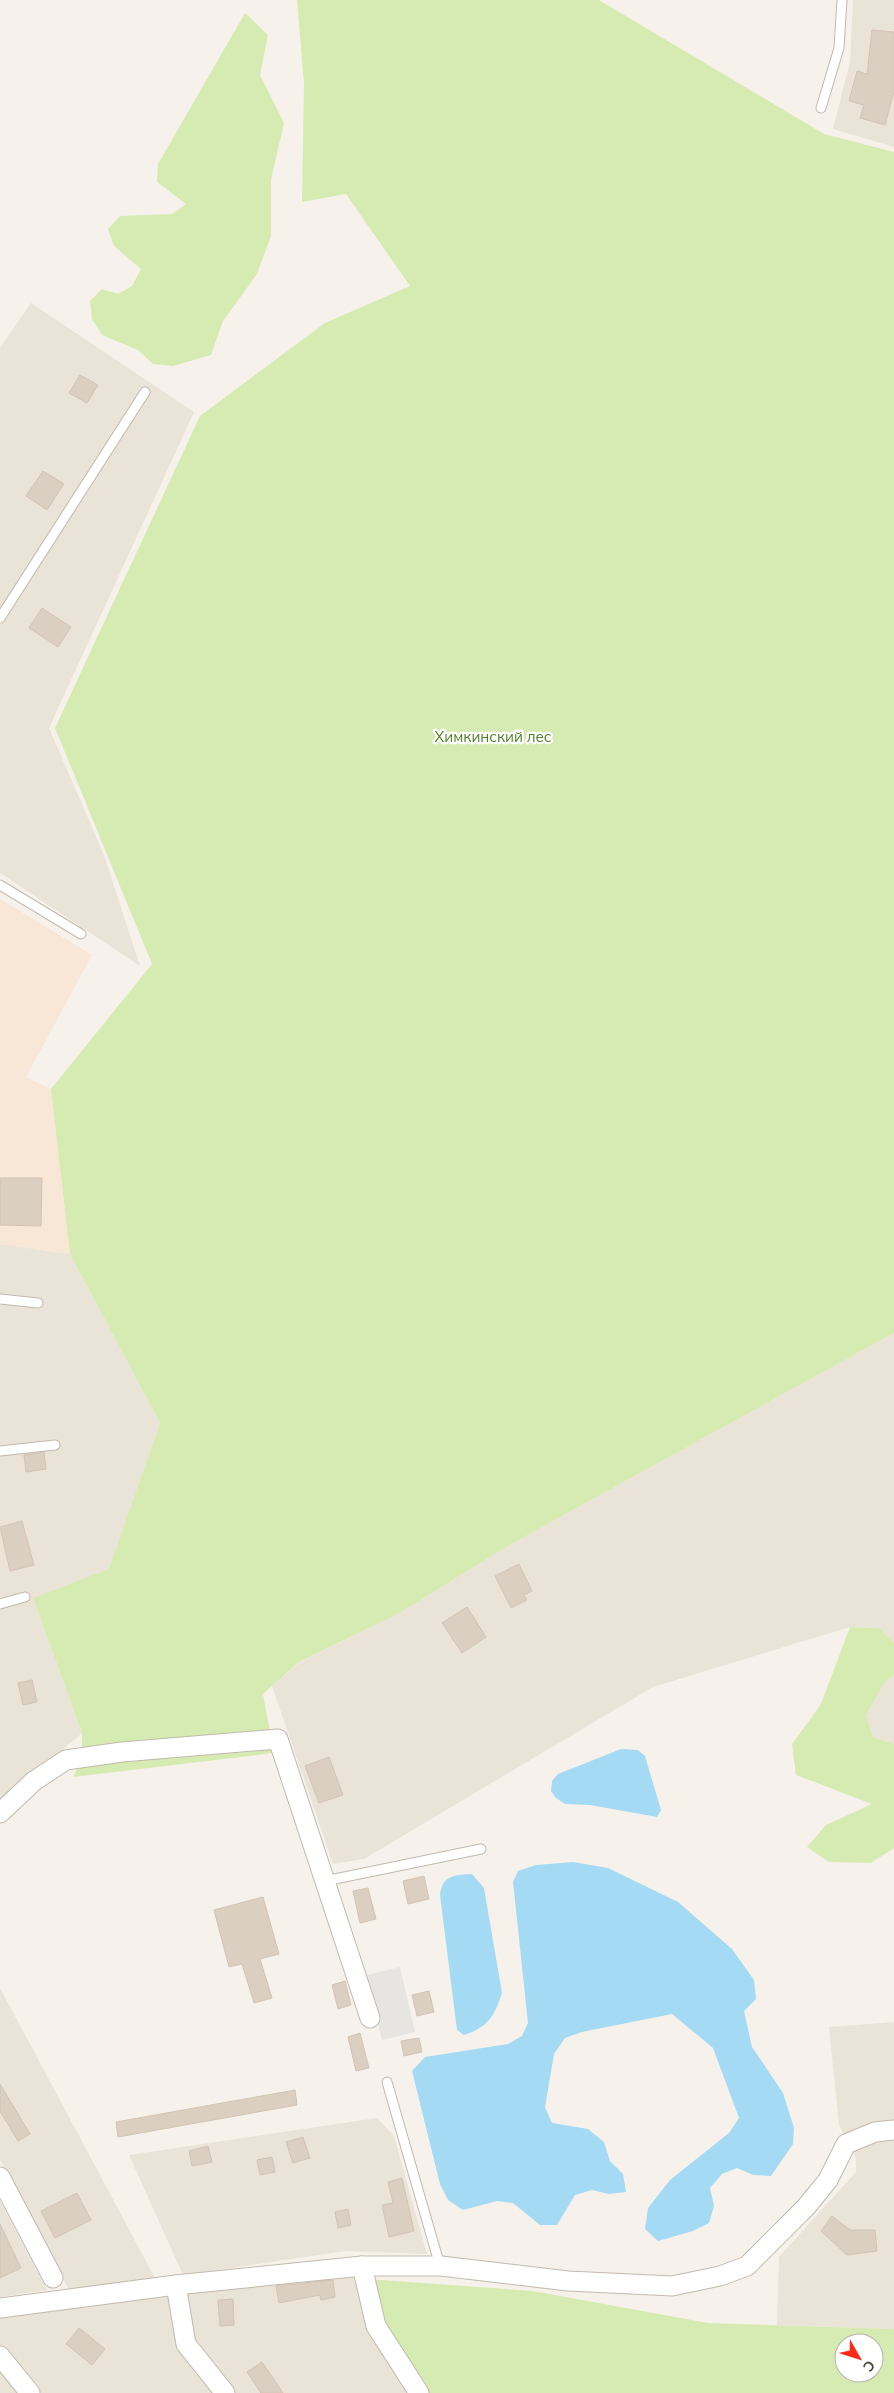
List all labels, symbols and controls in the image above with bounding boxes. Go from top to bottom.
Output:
park label: Химкинский лес [435,727,551,746]
north arrow [834,2333,884,2383]
text: С [859,2357,879,2376]

